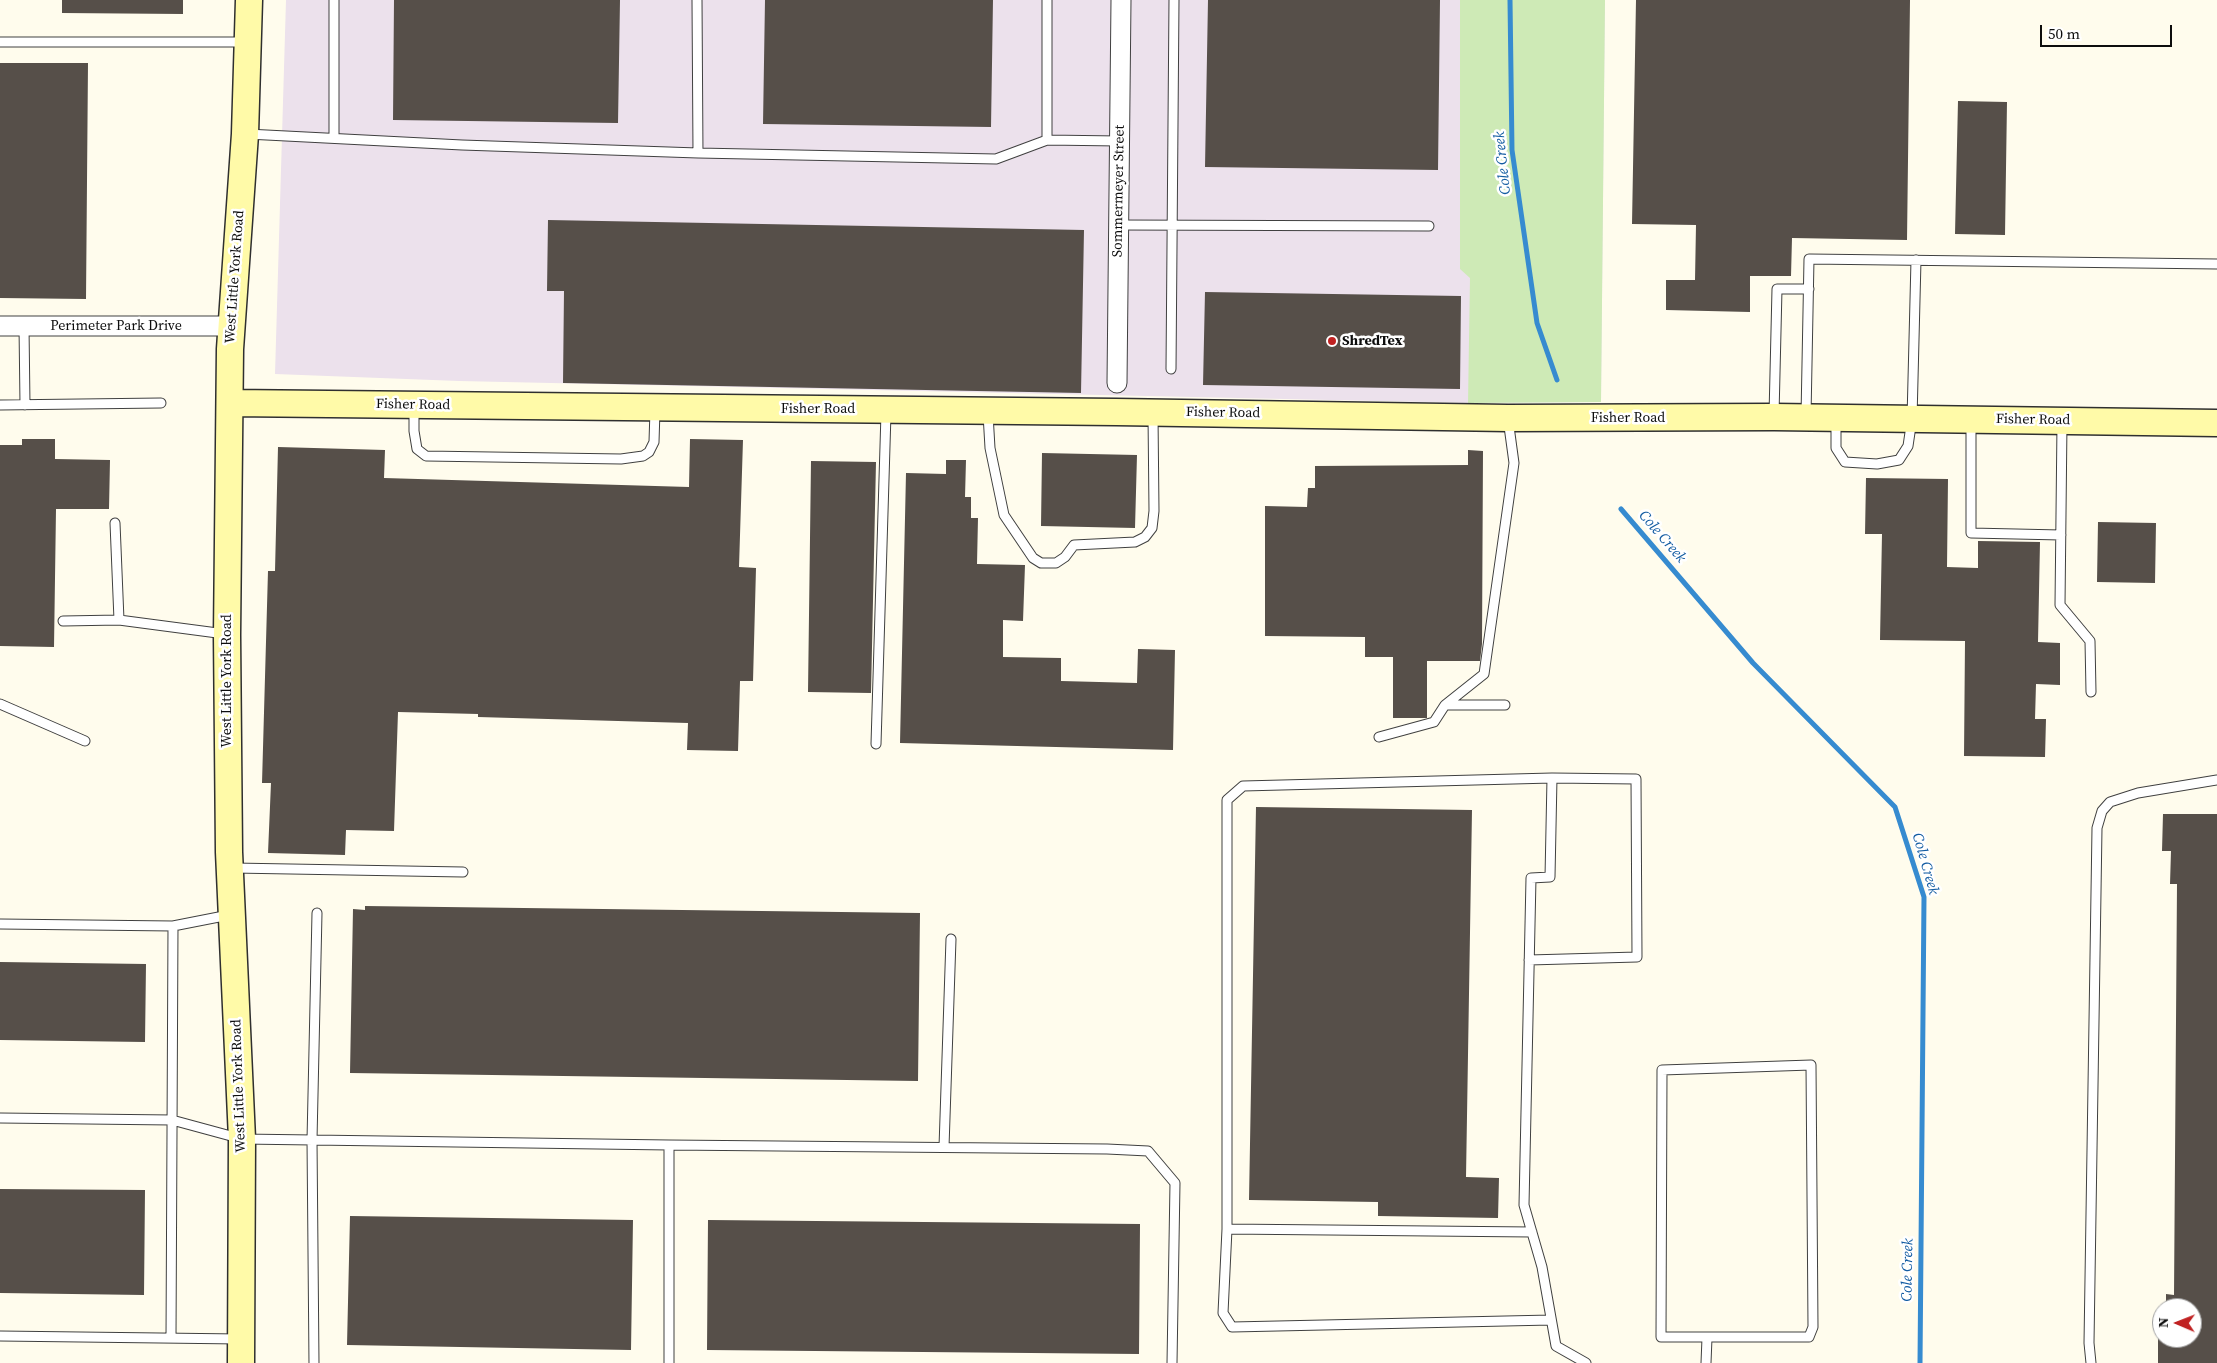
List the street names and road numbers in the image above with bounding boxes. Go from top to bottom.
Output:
street label: Sommermeyer Street [1109,125,1129,257]
street label: West Little York Road [222,210,248,344]
street label: Perimeter Park Drive [50,318,182,334]
street label: Fisher Road [376,396,450,414]
street label: Fisher Road [781,401,855,417]
street label: Fisher Road [1186,404,1260,422]
street label: Fisher Road [1591,410,1665,426]
street label: Fisher Road [1996,411,2070,429]
street label: West Little York Road [219,614,235,748]
street label: West Little York Road [228,1019,250,1153]

